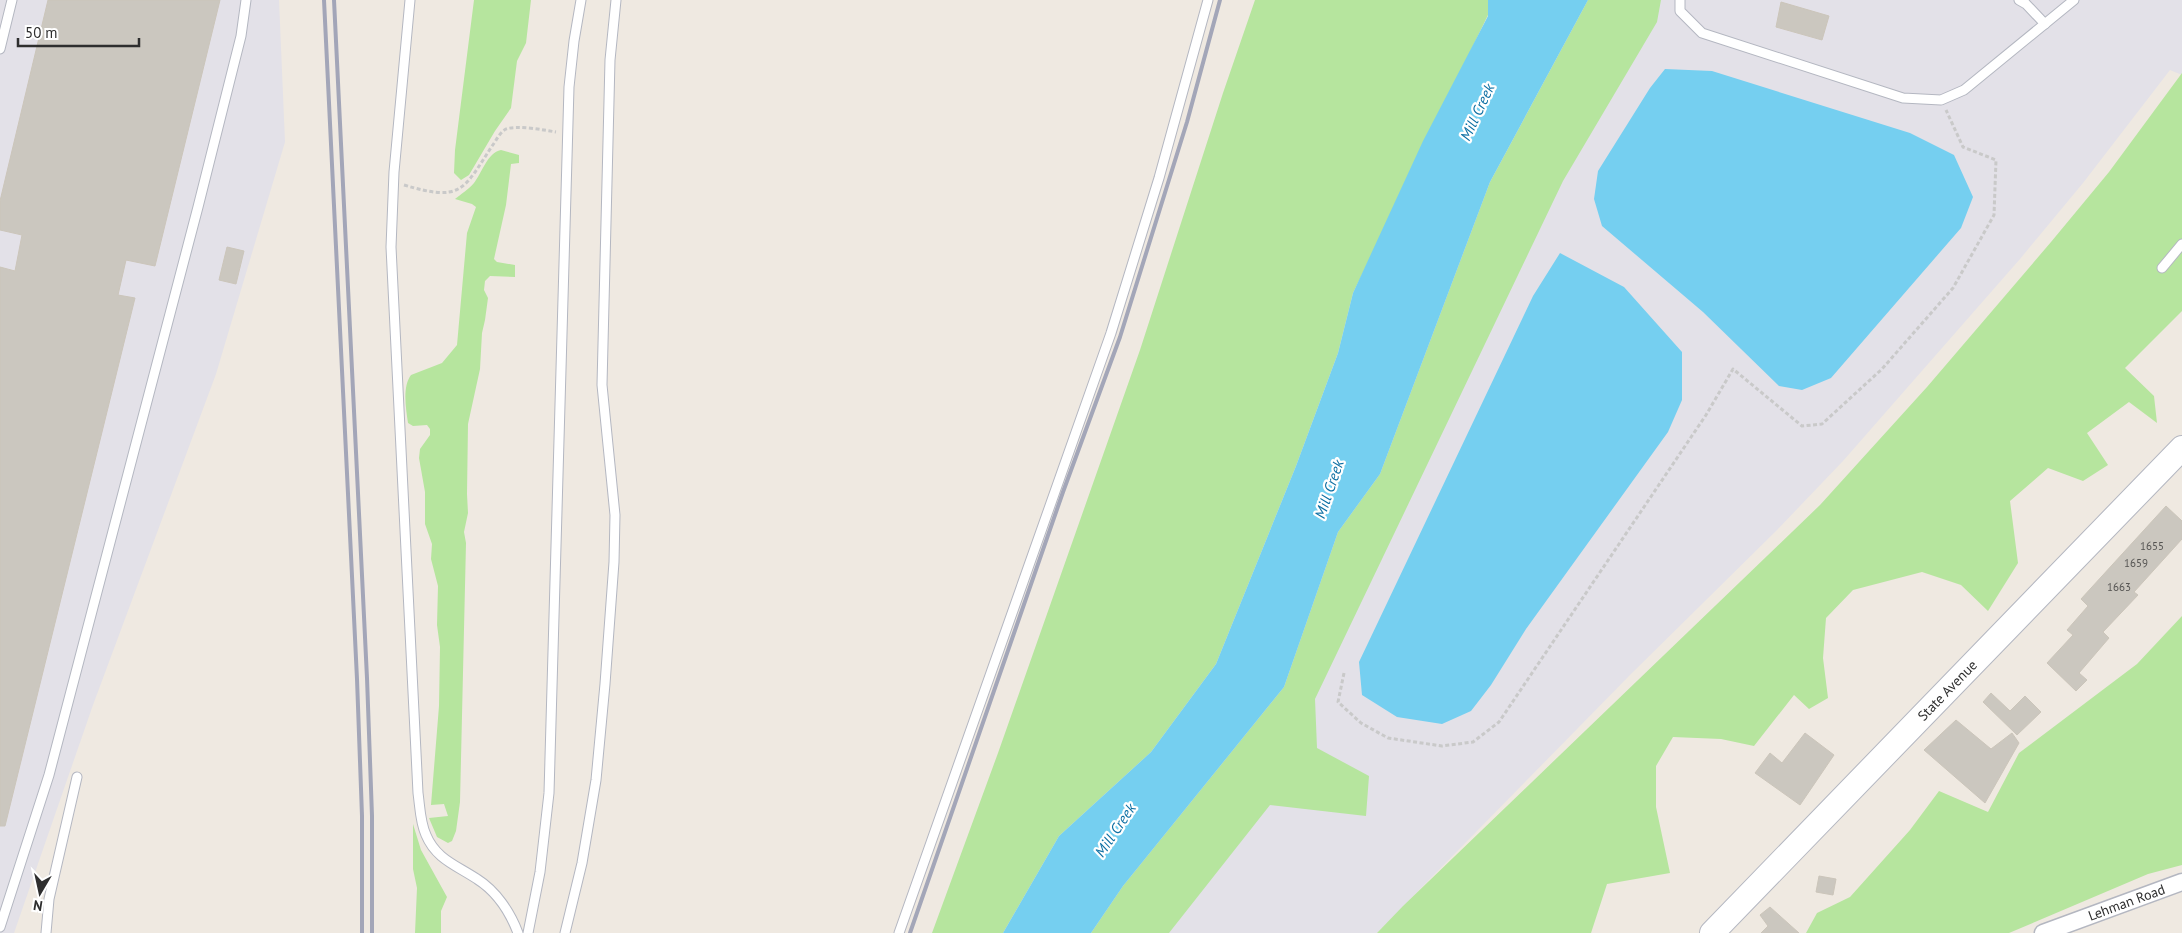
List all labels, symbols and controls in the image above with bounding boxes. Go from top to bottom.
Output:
scale bar [18,15,139,47]
text: 50 m [25,23,58,42]
water label: Mill Creek [1456,79,1499,143]
water label: Mill Creek [1310,456,1348,521]
house number: 1655 [2140,539,2164,553]
house number: 1659 [2124,556,2148,570]
house number: 1663 [2107,580,2131,594]
street label: State Avenue [1914,656,1981,725]
water label: Mill Creek [1090,799,1141,860]
north arrow [15,868,65,918]
street label: Lehman Road [2086,880,2168,925]
text: N [32,896,44,915]

